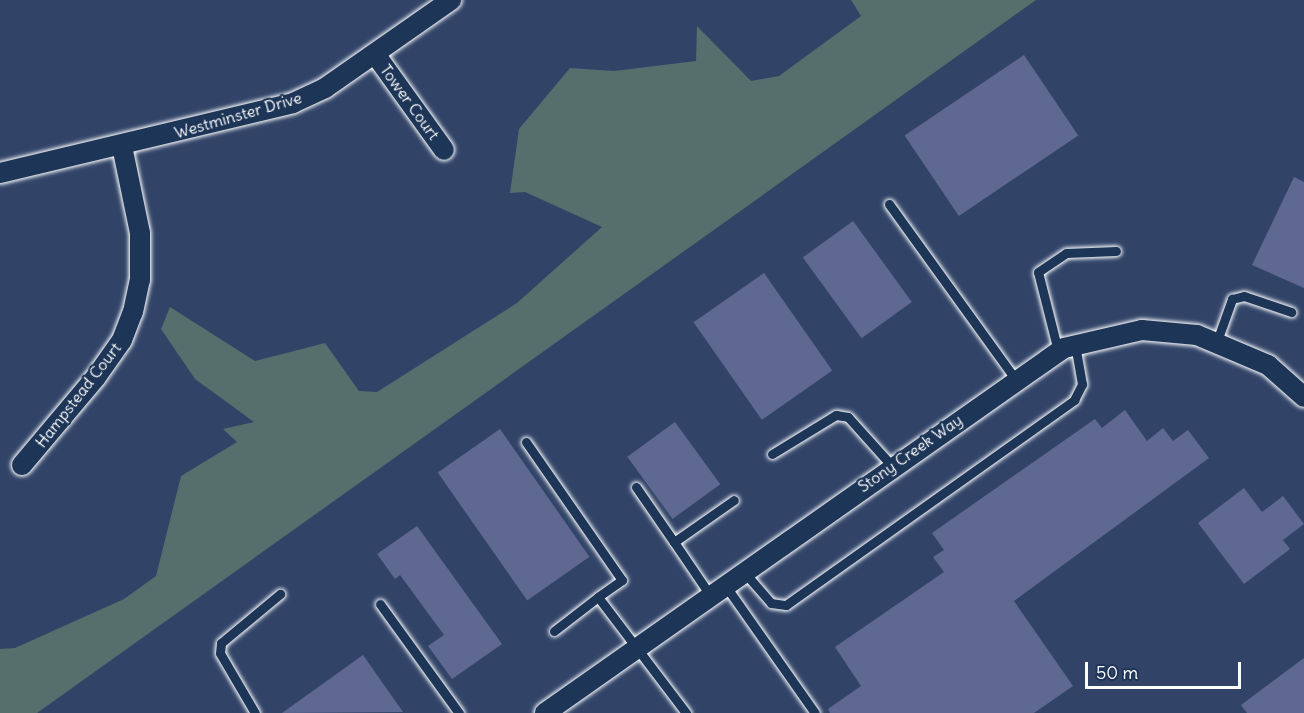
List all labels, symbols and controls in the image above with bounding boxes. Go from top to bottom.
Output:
street label: Tower Court [376,61,444,143]
street label: Westminster Drive [172,88,304,142]
street label: Hampstead Court [31,339,125,451]
street label: Stony Creek Way [854,410,966,496]
scale bar [1088,650,1244,688]
text: 50 m [1096,661,1138,684]

